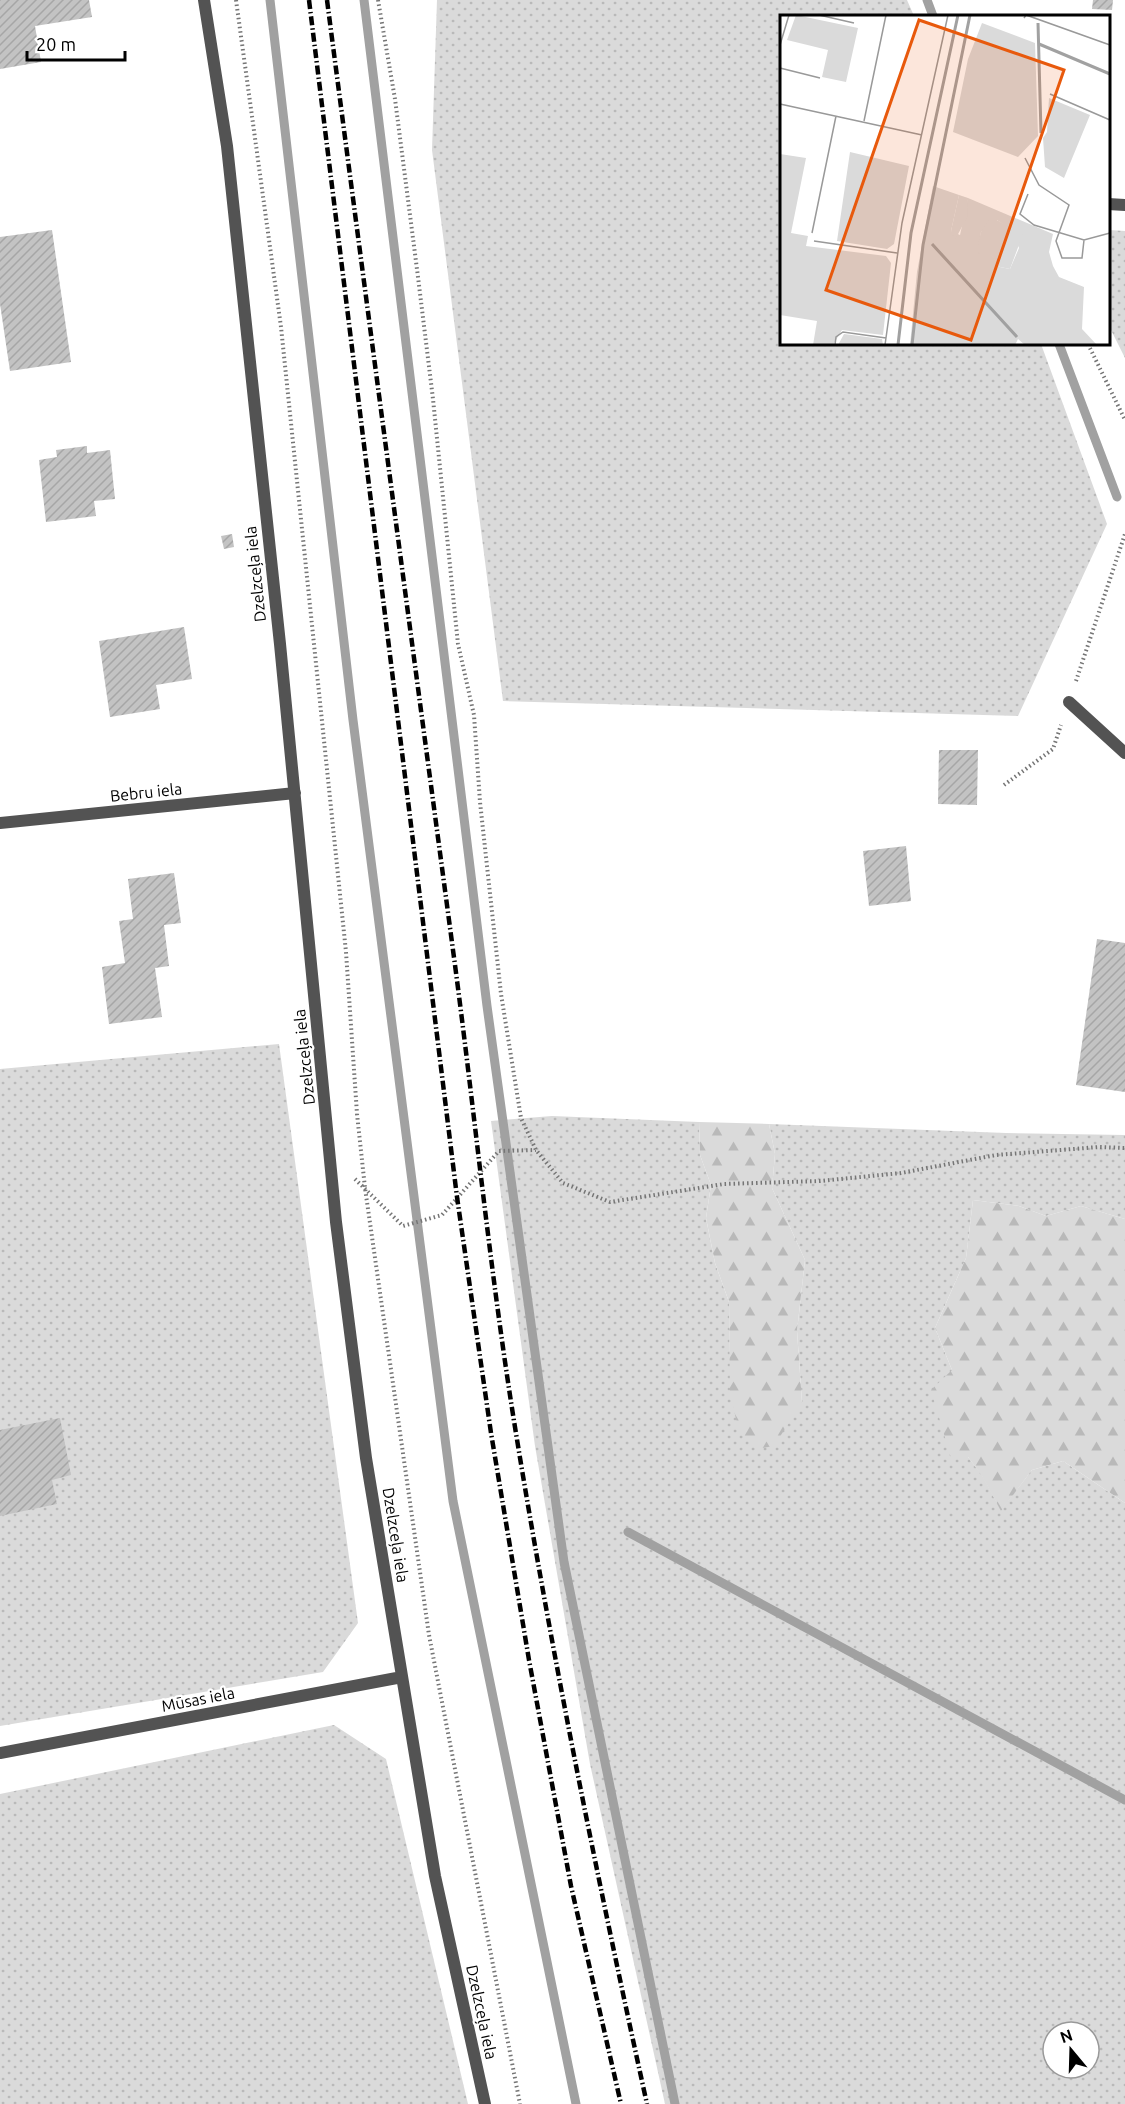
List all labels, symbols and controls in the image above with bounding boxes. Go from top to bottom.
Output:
inset map [780,15,1110,345]
scale bar [27,24,124,62]
text: 20 m [36,34,76,54]
street label: Dzelzceļa iela [241,525,269,623]
street label: Bebru iela [109,779,183,805]
street label: Dzelzceļa iela [290,1008,318,1106]
street label: Dzelzceļa iela [380,1486,412,1584]
street label: Mūsas iela [160,1683,236,1715]
street label: Dzelzceļa iela [463,1963,501,2061]
north arrow [1041,2020,1101,2080]
text: N [1058,2025,1075,2046]

